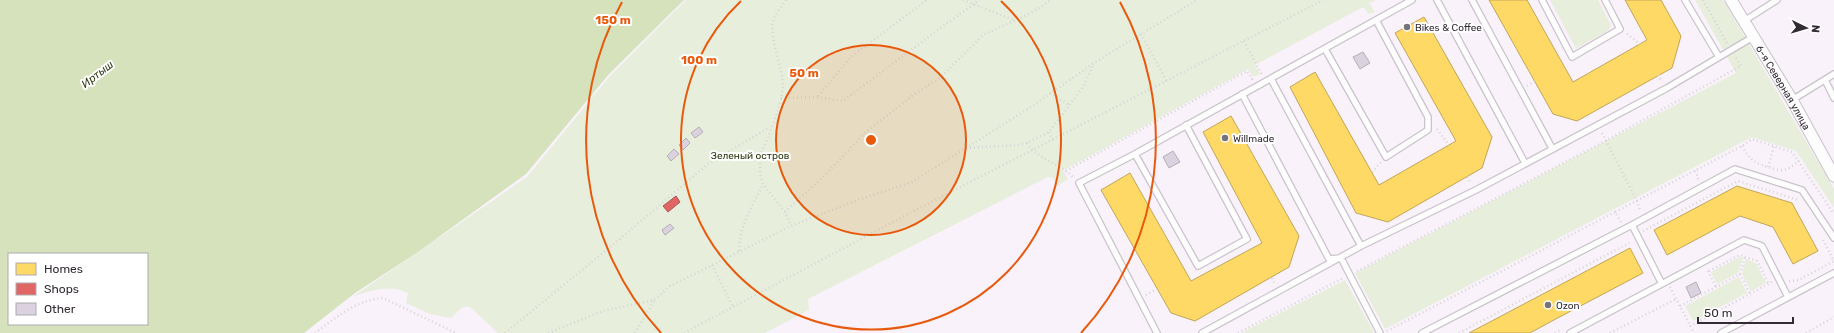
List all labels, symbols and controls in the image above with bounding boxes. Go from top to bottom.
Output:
north arrow [1786,8,1826,48]
text: 150 m [595,13,631,27]
marker: Bikes & Coffee [1402,22,1412,32]
place label: Bikes & Coffee [1415,22,1482,34]
text: N [1809,24,1822,33]
street label: 6-я Северная улица [1753,43,1812,132]
text: 100 m [681,53,717,67]
water label: Иртыш [79,58,116,91]
text: 50 m [789,66,819,80]
centre of rings [864,133,878,147]
marker: Willmade [1220,133,1230,143]
place label: Willmade [1233,133,1275,145]
park label: Зеленый остров [711,150,790,162]
legend [8,253,148,325]
text: Homes [44,262,83,276]
text: Shops [44,282,79,296]
scale bar [1698,299,1793,325]
marker: Ozon [1543,300,1553,310]
place label: Ozon [1556,300,1580,312]
text: Other [44,302,76,316]
text: 50 m [1704,306,1732,320]

